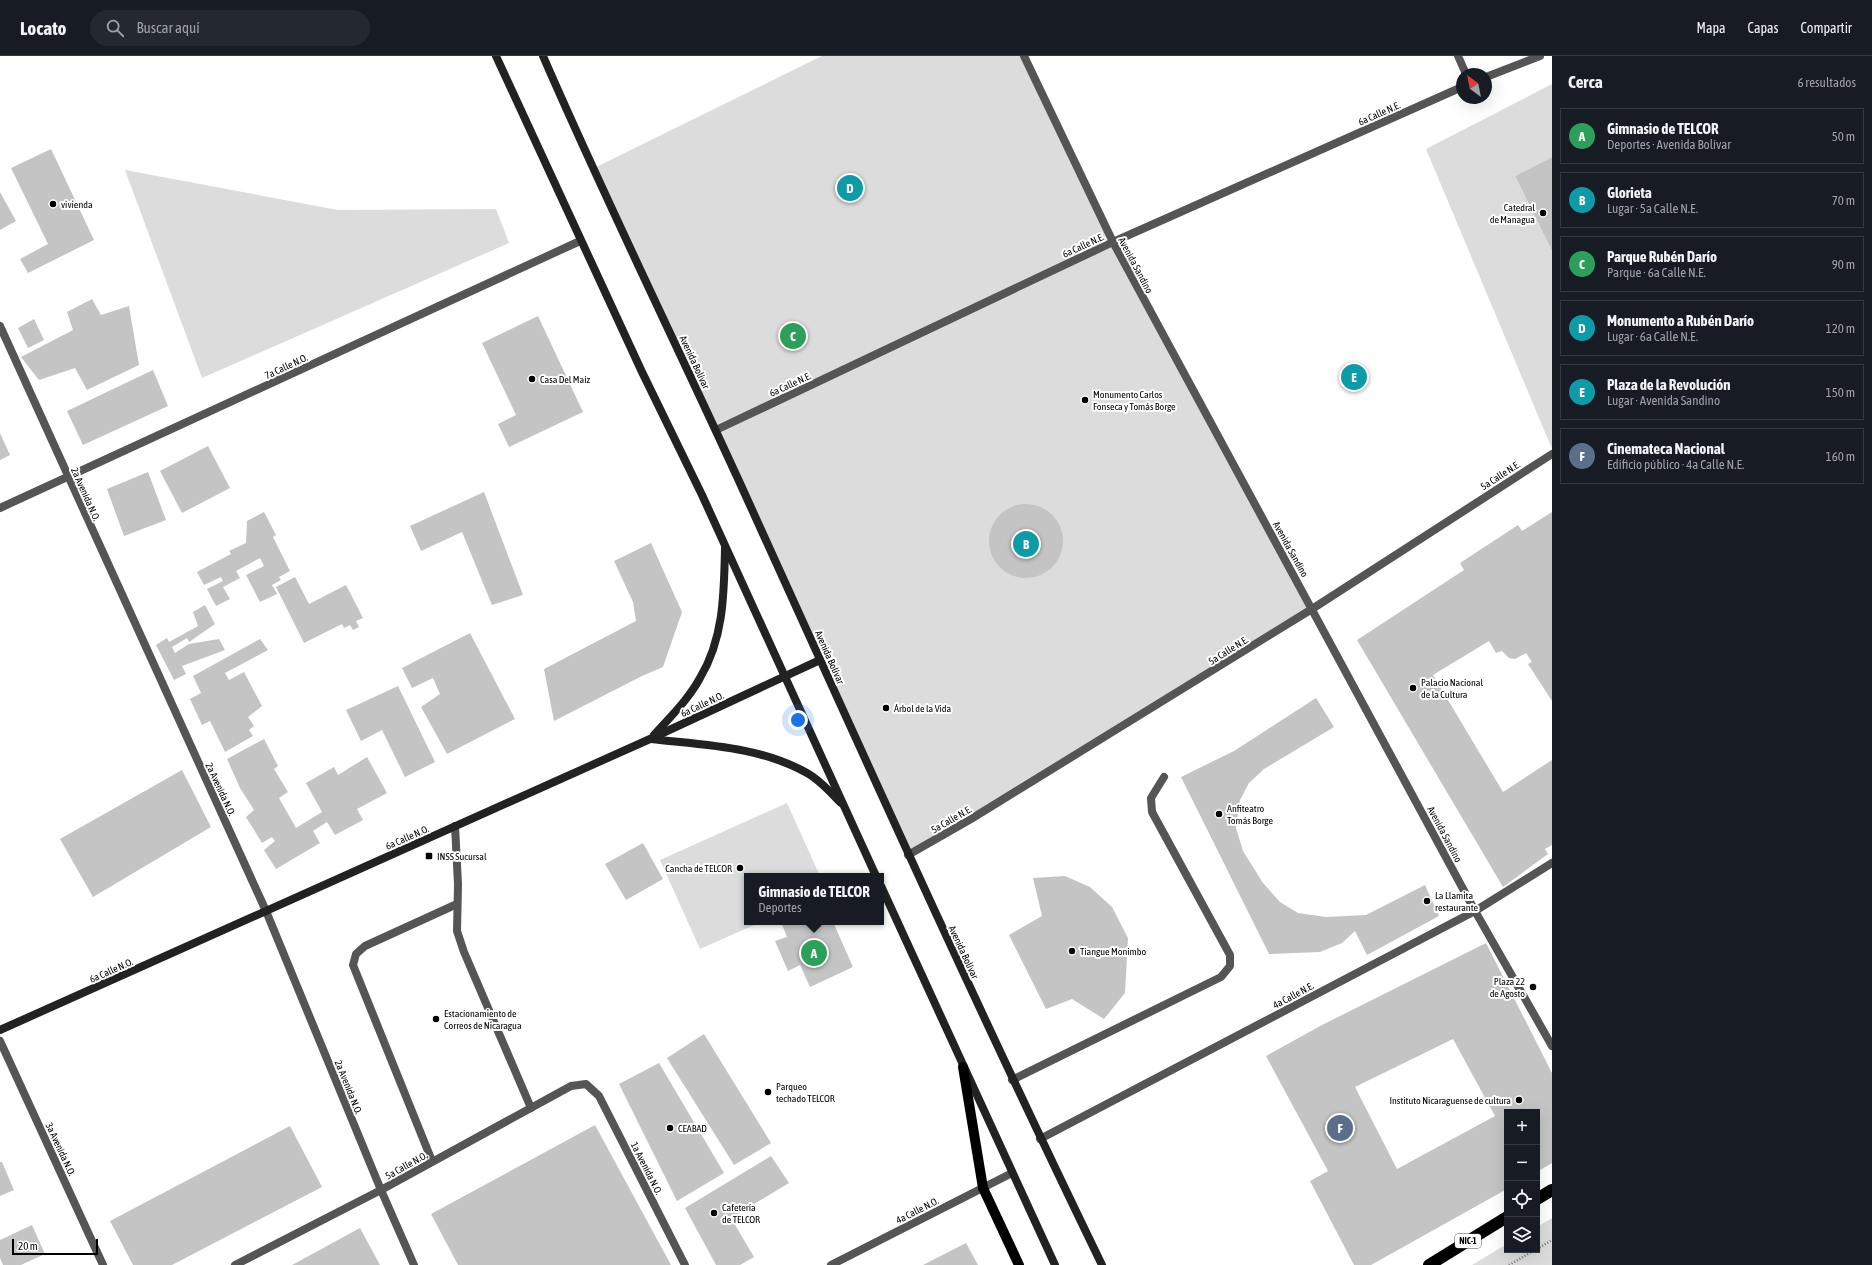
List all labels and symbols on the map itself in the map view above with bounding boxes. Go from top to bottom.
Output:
north arrow [1456,68,1492,104]
street label: 6a Calle N.E. [1357,99,1402,128]
pin: D [837,173,863,203]
marker: vivienda [48,199,58,209]
place label: vivienda [61,199,93,210]
place label: Catedral de Managua [1490,202,1535,225]
marker: Catedral de Managua [1538,208,1548,218]
street label: 6a Calle N.E. [1061,231,1106,260]
street label: Avenida Sandino [1116,235,1155,295]
pin: C [780,321,806,351]
street label: Avenida Bolívar [677,334,712,391]
street label: 7a Calle N.O. [263,352,310,381]
pin: E [1341,362,1367,392]
street label: 6a Calle N.E. [768,370,813,399]
marker: Casa Del Maíz [527,374,537,384]
place label: Casa Del Maíz [540,374,591,385]
place label: Monumento Carlos Fonseca y Tomás Borge [1093,389,1176,412]
marker: Monumento Carlos Fonseca y Tomás Borge [1080,395,1090,405]
street label: 5a Calle N.E. [1479,459,1522,492]
street label: 2a Avenida N.O. [69,466,102,523]
street label: Avenida Sandino [1271,520,1310,579]
pin: B [1013,529,1039,559]
street label: Avenida Bolívar [813,629,847,687]
street label: 5a Calle N.E. [1206,634,1250,667]
place label: Palacio Nacional de la Cultura [1421,677,1483,700]
marker: Palacio Nacional de la Cultura [1408,683,1418,693]
street label: 6a Calle N.O. [679,690,726,719]
marker: Árbol de la Vida [881,703,891,713]
place label: Árbol de la Vida [894,703,952,714]
your location [788,710,808,730]
street label: 2a Avenida N.O. [203,761,238,818]
street label: 5a Calle N.E. [929,803,974,835]
place label: Anfiteatro Tomás Borge [1227,803,1273,826]
street label: Avenida Sandino [1425,804,1464,864]
marker: Anfiteatro Tomás Borge [1214,809,1224,819]
street label: 6a Calle N.O. [384,823,431,852]
marker: INSS Sucursal [424,851,434,861]
place label: INSS Sucursal [437,851,487,862]
place label: Cancha de TELCOR [665,863,732,874]
marker: Cancha de TELCOR [735,863,745,873]
place label: La Llamita restaurante [1435,890,1478,913]
marker: La Llamita restaurante [1422,896,1432,906]
street label: Avenida Bolívar [946,924,981,981]
pin: A [801,938,827,968]
marker: Tiangue Monimbo [1067,946,1077,956]
place label: Tiangue Monimbo [1080,946,1147,957]
street label: 6a Calle N.O. [88,956,135,985]
place label: Plaza 22 de Agosto [1490,976,1525,999]
street label: 4a Calle N.E. [1271,980,1316,1011]
marker: Plaza 22 de Agosto [1528,982,1538,992]
place label: Estacionamiento de Correos de Nicaragua [444,1008,522,1031]
marker: Estacionamiento de Correos de Nicaragua [431,1014,441,1024]
street label: 2a Avenida N.O. [333,1059,364,1116]
place label: Parqueo techado TELCOR [776,1081,835,1104]
marker: Parqueo techado TELCOR [763,1087,773,1097]
place label: Instituto Nicaraguense de cultura [1389,1095,1511,1106]
marker: Instituto Nicaraguense de cultura [1514,1095,1524,1105]
pin: F [1327,1113,1353,1143]
street label: 3a Avenida N.O. [43,1121,78,1178]
marker: CEABAD [665,1123,675,1133]
place label: CEABAD [678,1123,707,1134]
street label: 1a Avenida N.O. [629,1140,665,1196]
street label: 5a Calle N.O. [383,1149,429,1181]
street label: 4a Calle N.O. [894,1195,940,1226]
place label: Cafetería de TELCOR [722,1202,760,1225]
marker: Cafetería de TELCOR [709,1208,719,1218]
road number: NIC-1 [1455,1234,1481,1248]
scale bar [12,1237,98,1256]

